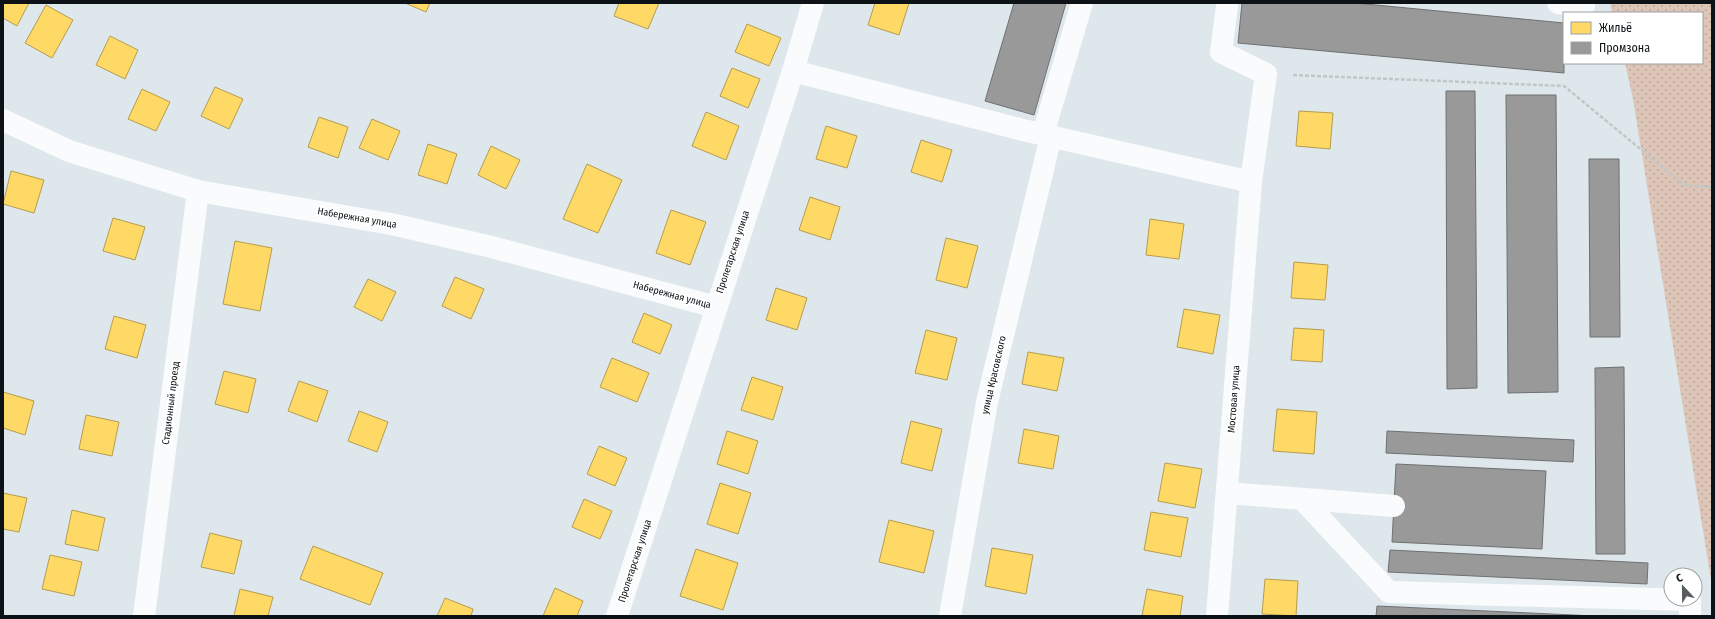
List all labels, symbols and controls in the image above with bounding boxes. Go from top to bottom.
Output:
legend [1563,12,1703,64]
text: Жильё [1599,21,1632,35]
text: Промзона [1599,41,1650,55]
street label: Набережная улица [316,205,398,231]
street label: Пролетарская улица [714,209,752,295]
street label: Набережная улица [632,279,712,311]
street label: улица Красовского [979,335,1009,415]
street label: Стадионный проезд [160,361,182,445]
street label: Мостовая улица [1226,365,1242,433]
street label: Пролетарская улица [616,518,654,604]
north arrow [1663,567,1703,607]
text: С [1674,571,1685,585]

